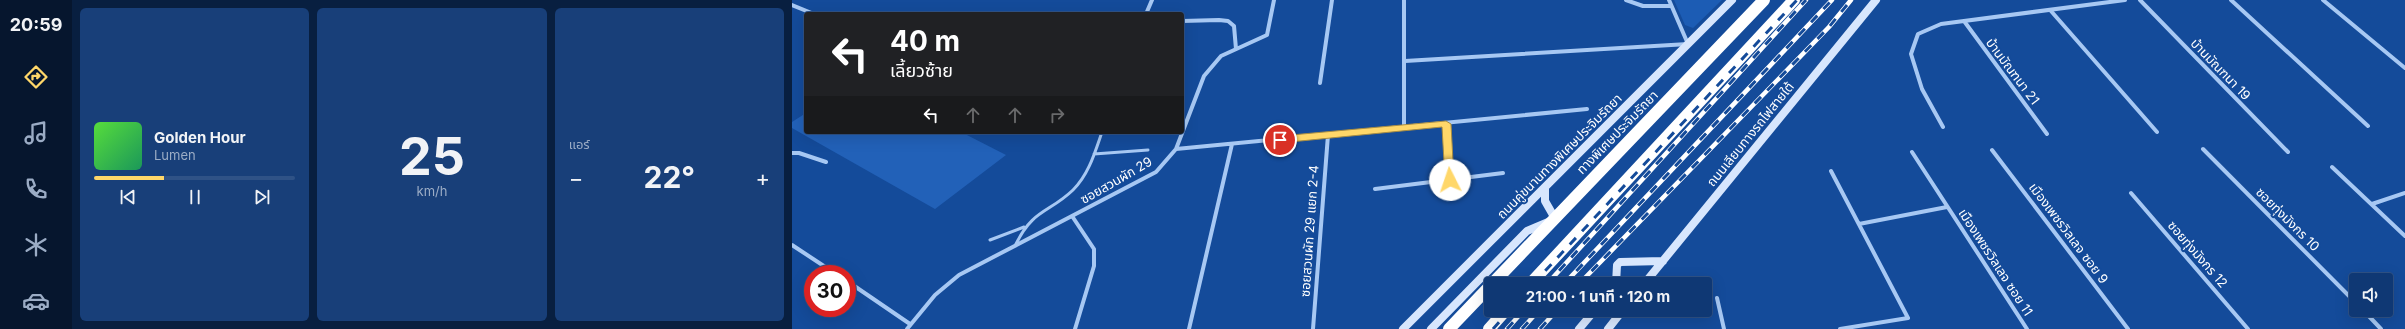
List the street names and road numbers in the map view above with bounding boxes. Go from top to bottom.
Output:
street label: บ้านมัณฑนา 21 [1983,35,2043,107]
street label: บ้านมัณฑนา 19 [2188,35,2254,103]
street label: ถนนเลียบทางรถไฟสายใต้ [1703,79,1797,189]
street label: ทางพิเศษประจิมรัถยา [1573,87,1661,177]
street label: ถนนคู่ขนานทางพิเศษประจิมรัถยา [1493,90,1625,222]
street label: ซอยสวนผัก 29 [1077,153,1155,207]
street label: ซอยสวนผัก 29 แยก 2-4 [1296,164,1322,298]
street label: เมืองเพชรวิลเลจ ซอย 9 [2026,179,2112,287]
street label: ซอยทุ่งมังกร 10 [2253,184,2323,254]
street label: เมืองเพชรวิลเลจ ซอย 11 [1955,205,2037,319]
street label: ซอยทุ่งมังกร 12 [2165,217,2231,291]

